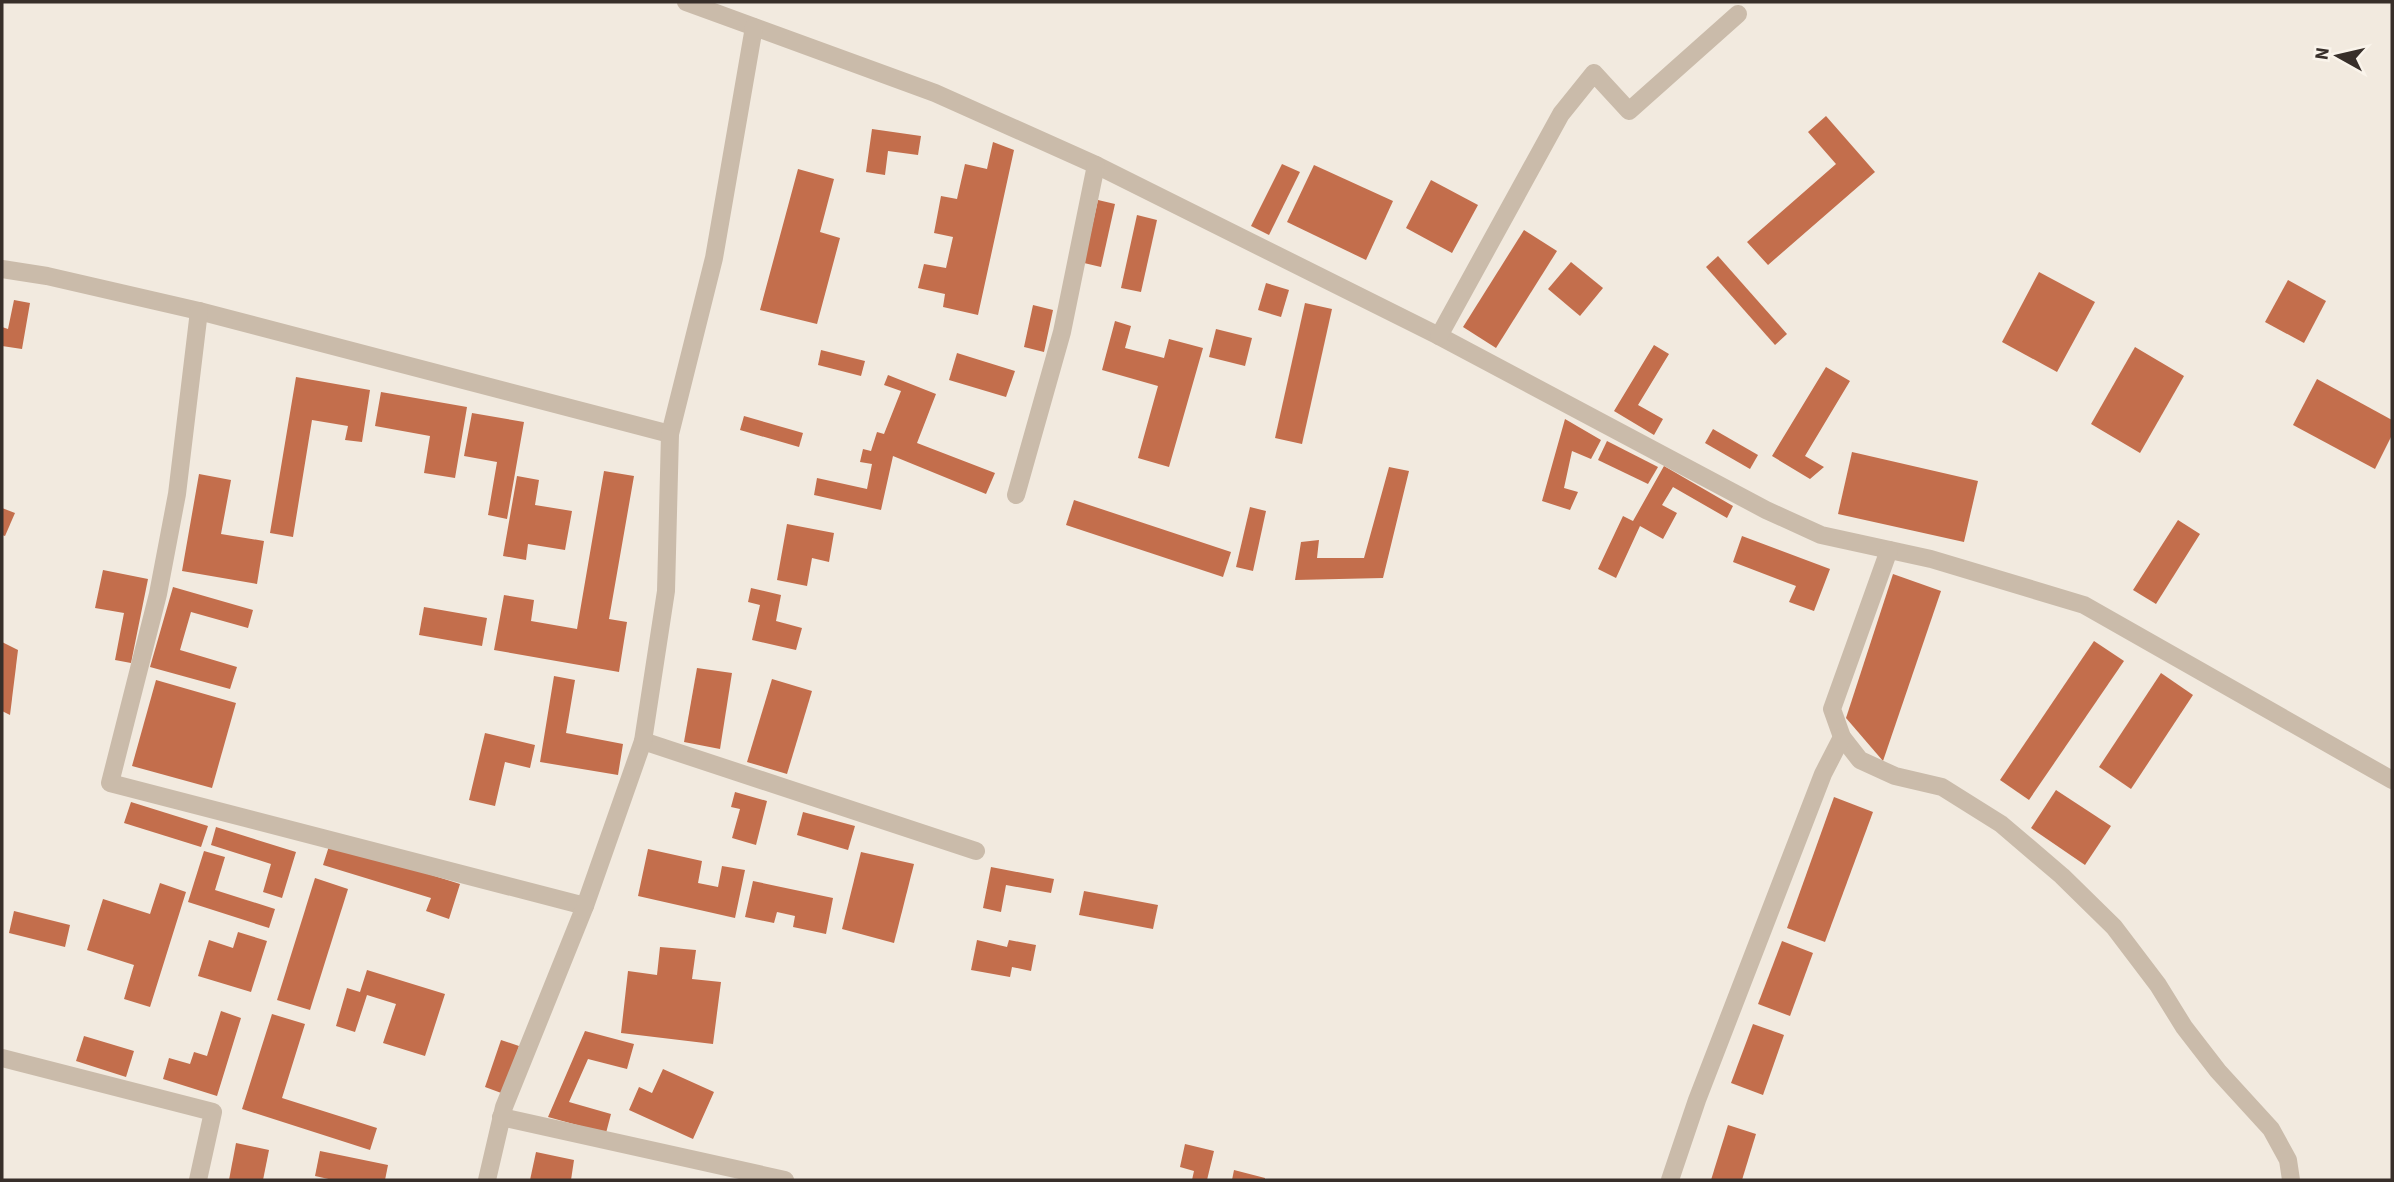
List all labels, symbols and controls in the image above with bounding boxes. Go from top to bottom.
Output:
north arrow [2303,21,2373,91]
text: N [2308,46,2337,62]

